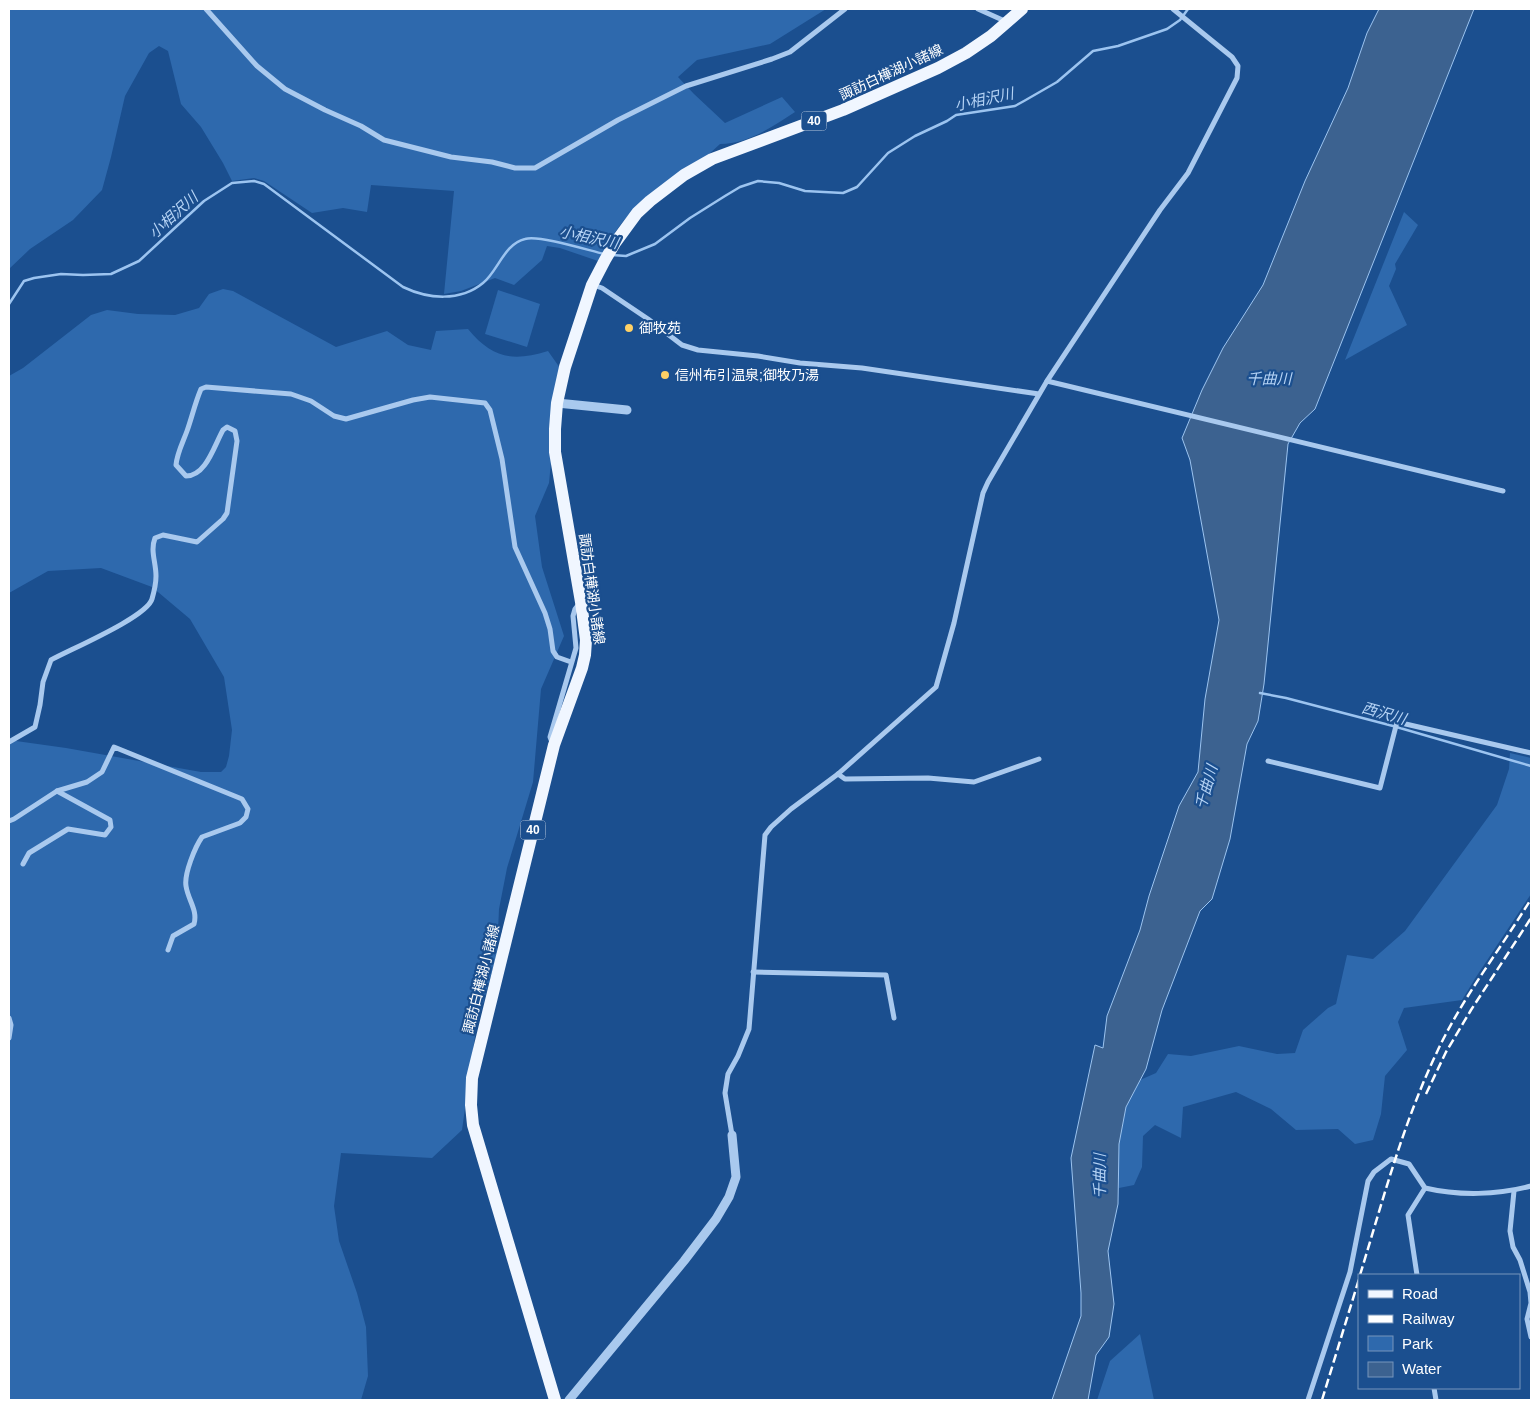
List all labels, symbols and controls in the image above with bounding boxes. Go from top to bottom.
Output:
street label: 諏訪白樺湖小諸線 [837,41,945,103]
water label: 小相沢川 [953,84,1017,114]
road number: 40 [802,112,826,130]
water label: 小相沢川 [145,187,202,241]
water label: 小相沢川 [558,222,622,252]
place label: 御牧苑 [639,320,681,336]
marker: 御牧苑 [623,322,635,334]
place label: 信州布引温泉;御牧乃湯 [675,367,819,383]
marker: 信州布引温泉;御牧乃湯 [659,369,671,381]
water label: 千曲川 [1246,370,1293,387]
street label: 諏訪白樺湖小諸線 [576,532,608,646]
water label: 西沢川 [1360,699,1410,728]
water label: 千曲川 [1192,761,1221,811]
road number: 40 [520,820,546,840]
street label: 諏訪白樺湖小諸線 [460,923,502,1035]
water label: 千曲川 [1091,1152,1108,1199]
legend [1358,1274,1520,1389]
text: Road [1402,1285,1438,1302]
text: Railway [1402,1310,1455,1327]
text: Park [1402,1335,1433,1352]
text: Water [1402,1360,1441,1377]

